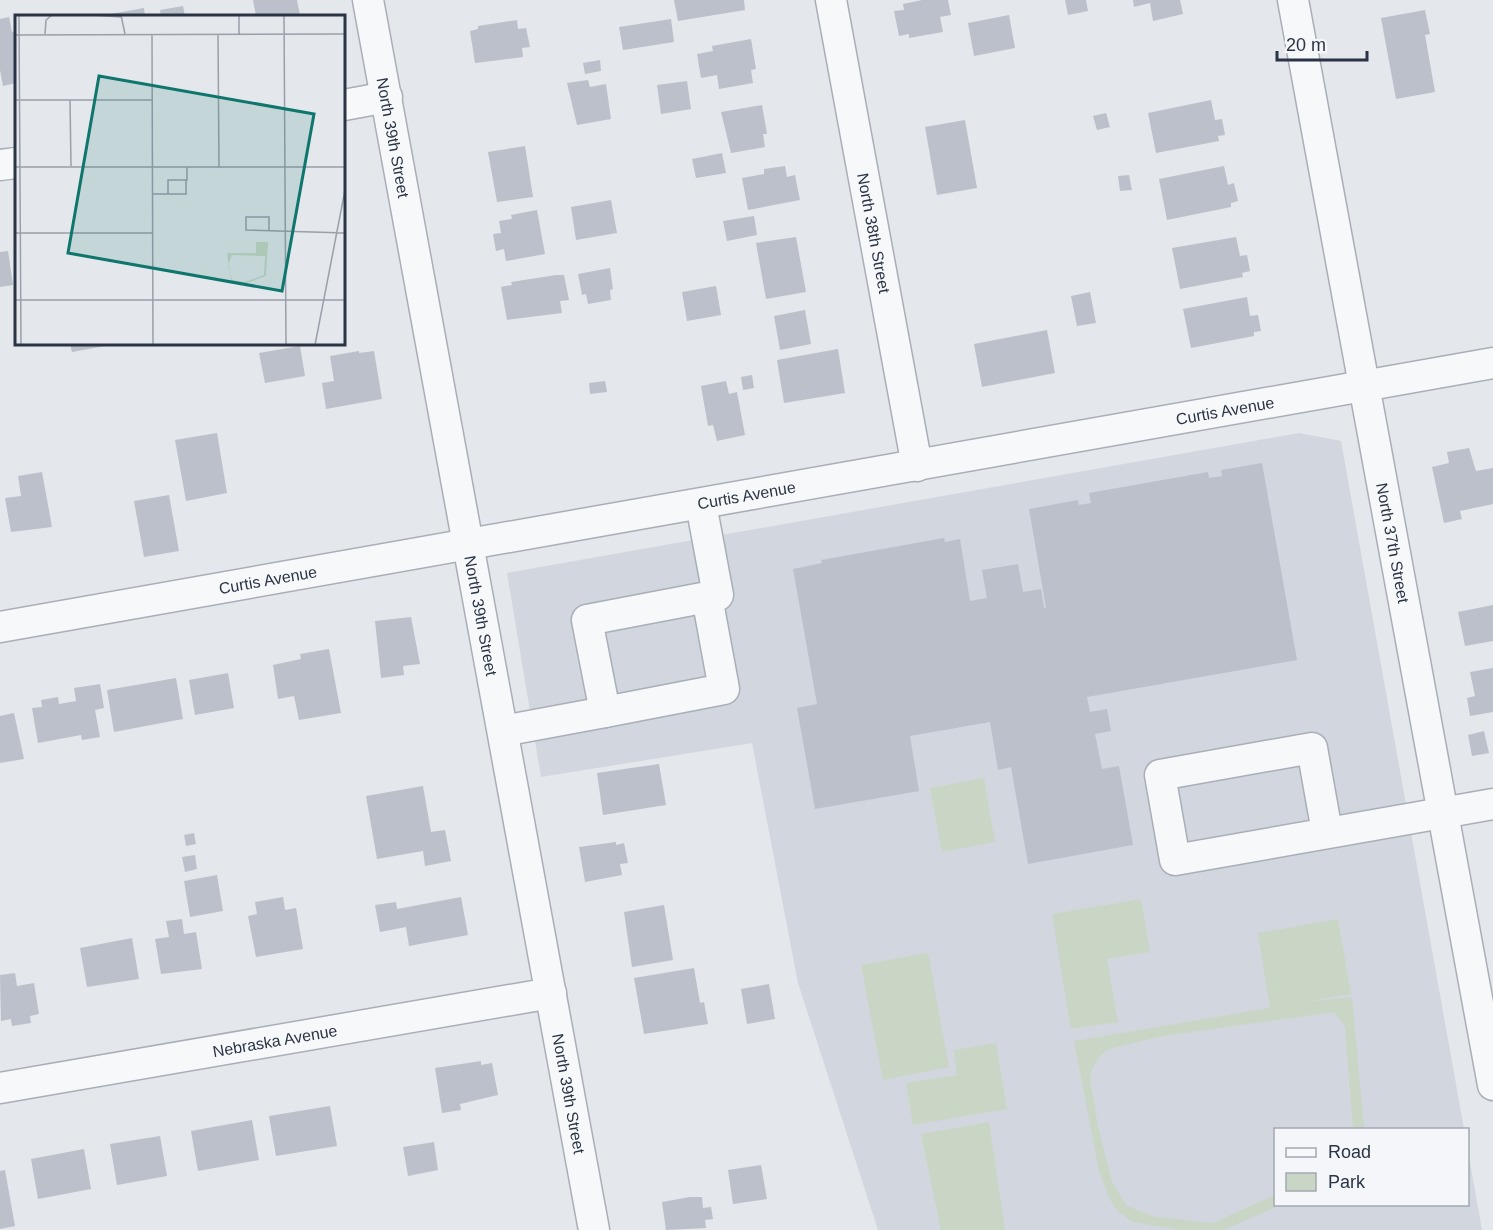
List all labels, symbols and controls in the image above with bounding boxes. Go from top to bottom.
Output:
inset map [15,15,345,345]
scale bar [1277,24,1367,62]
text: 20 m [1286,35,1326,55]
street label: North 39th Street [374,76,413,200]
street label: North 38th Street [855,172,894,295]
street label: Curtis Avenue [1175,393,1276,427]
street label: Curtis Avenue [696,478,797,512]
street label: North 37th Street [1374,481,1413,605]
street label: North 39th Street [462,554,501,678]
street label: Curtis Avenue [217,563,318,597]
street label: Nebraska Avenue [211,1021,339,1060]
street label: North 39th Street [550,1032,588,1156]
legend [1274,1128,1469,1206]
text: Road [1328,1142,1371,1162]
text: Park [1328,1172,1366,1192]

